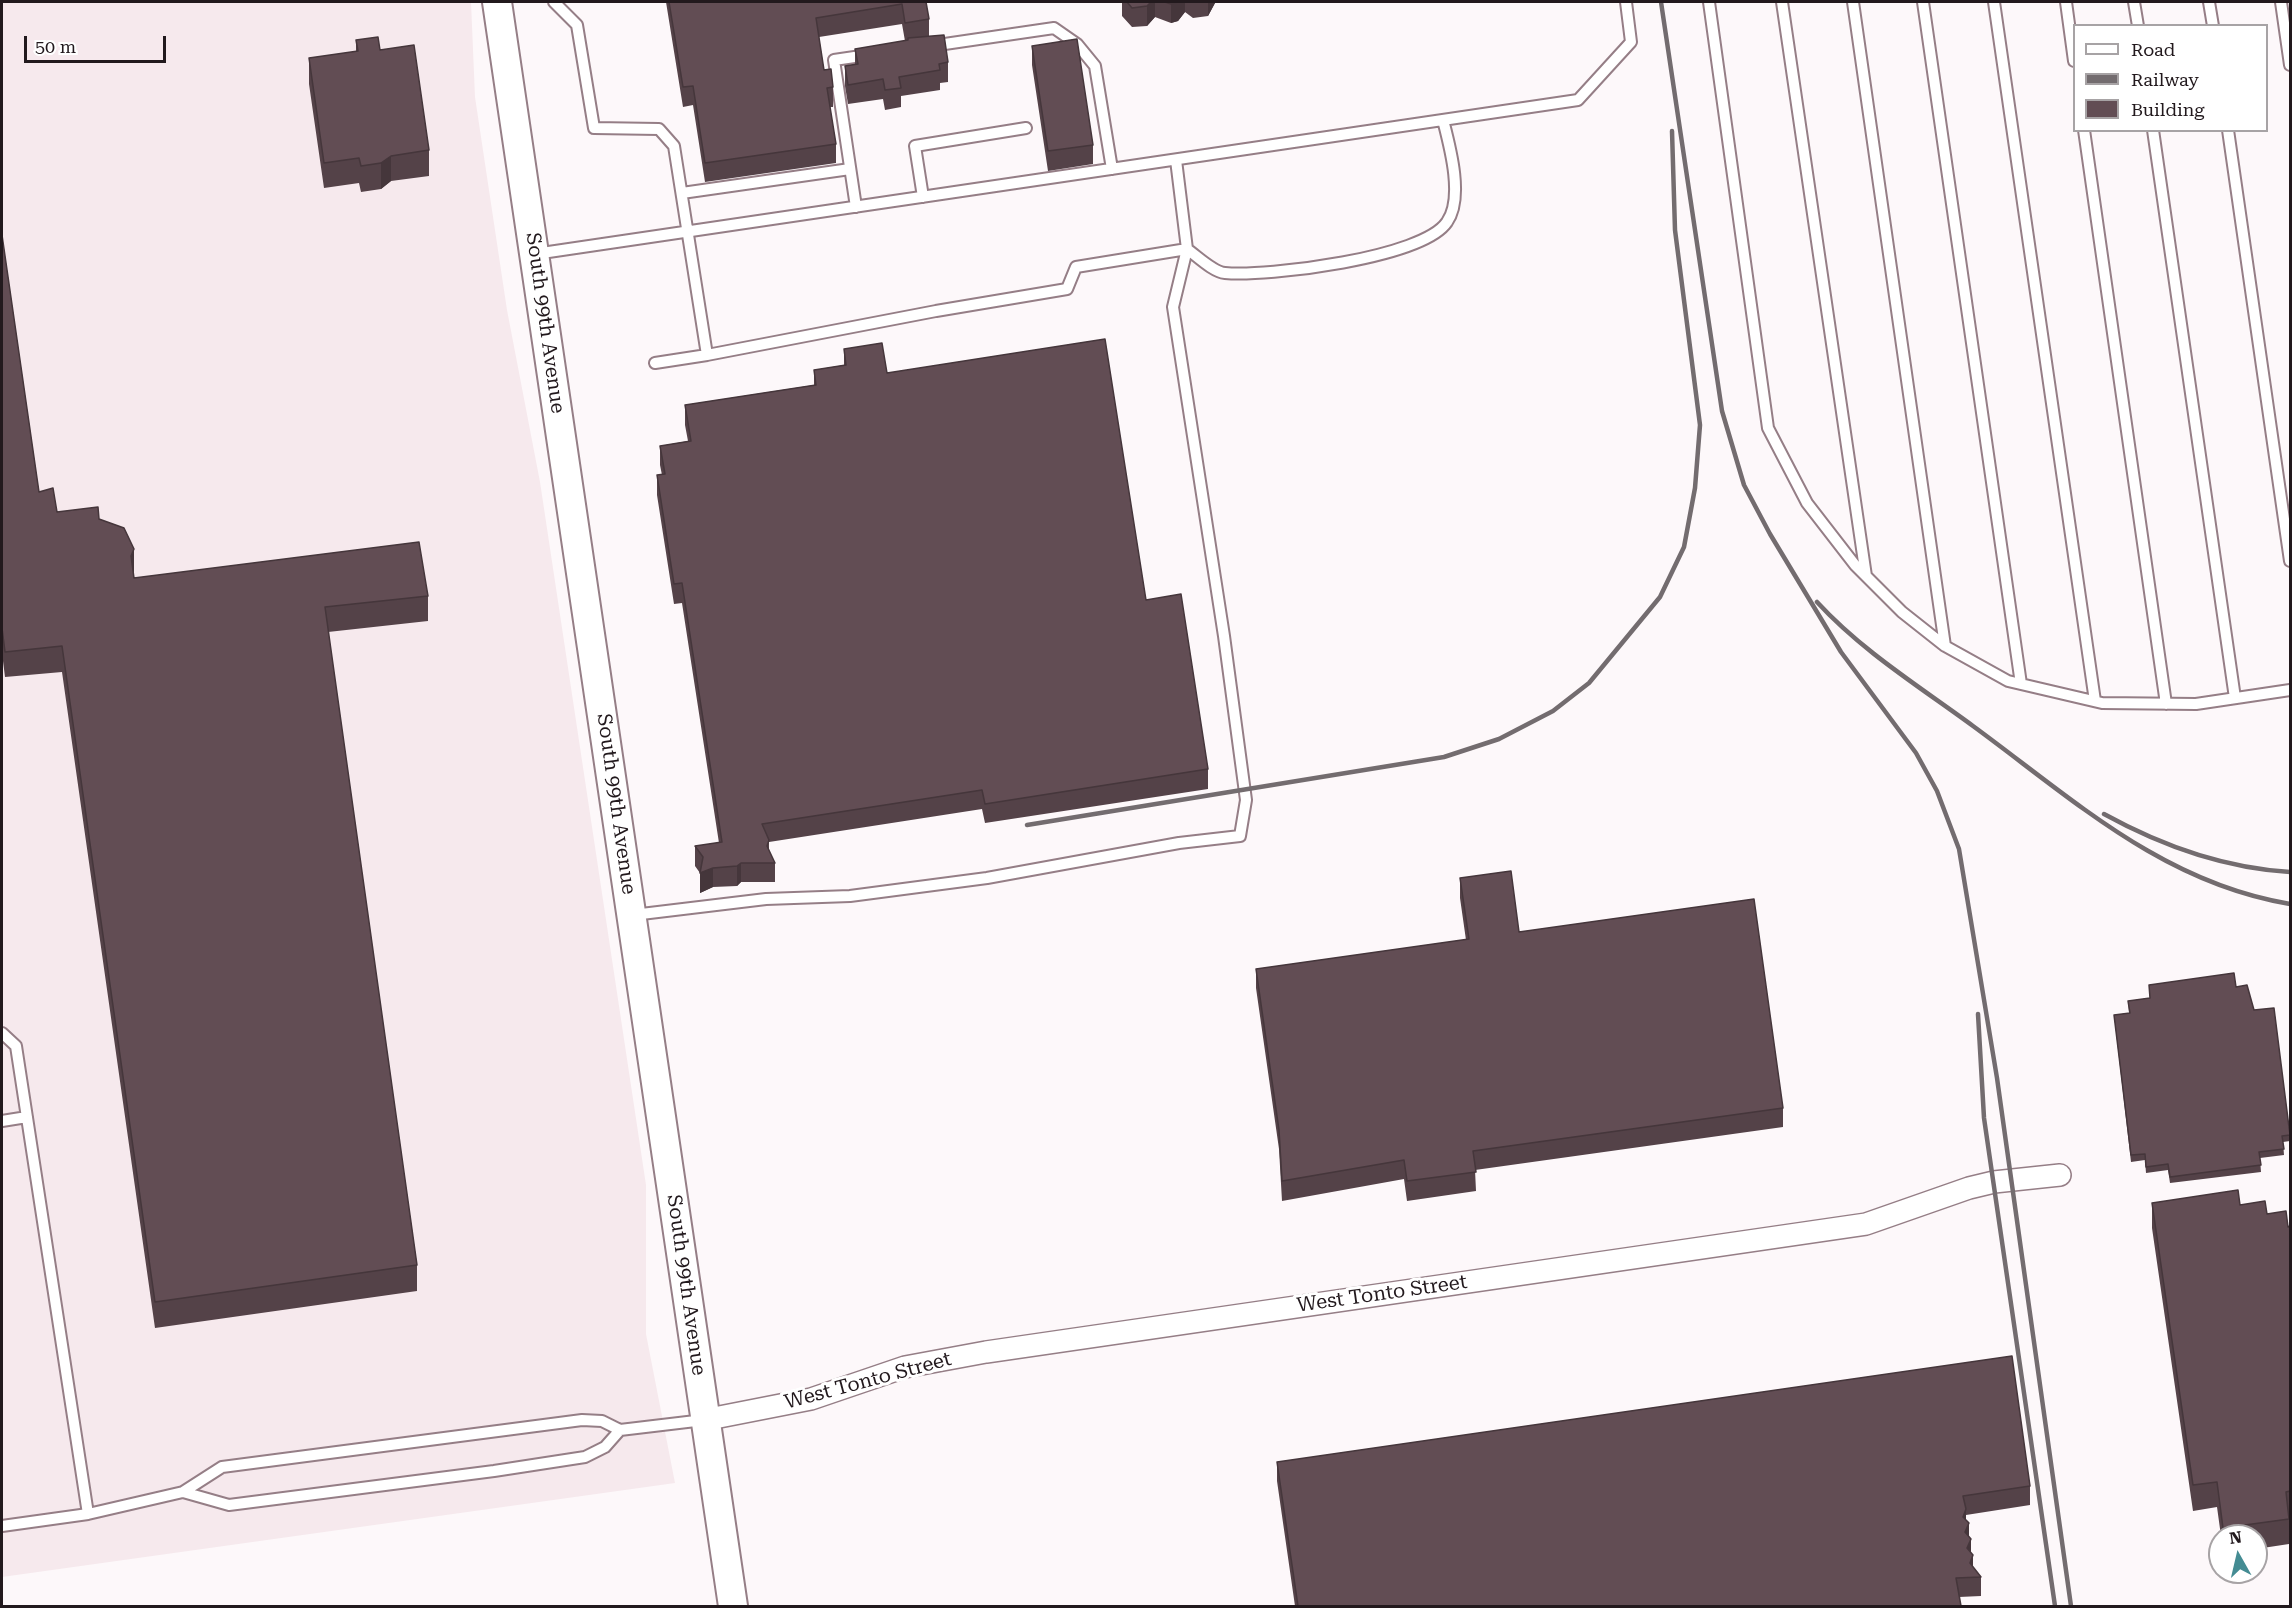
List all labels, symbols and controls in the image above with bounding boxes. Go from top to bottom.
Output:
scale bar [27,24,170,62]
legend [2073,24,2268,132]
text: 50 m [35,36,76,57]
text: Road [2131,39,2175,60]
text: Railway [2131,69,2199,90]
text: Building [2131,99,2205,120]
street label: South 99th Avenue [520,231,570,415]
street label: South 99th Avenue [591,712,641,896]
street label: South 99th Avenue [661,1193,711,1377]
street label: West Tonto Street [1295,1270,1469,1318]
street label: West Tonto Street [782,1347,954,1415]
north arrow [2208,1524,2268,1584]
text: N [2228,1527,2243,1548]

